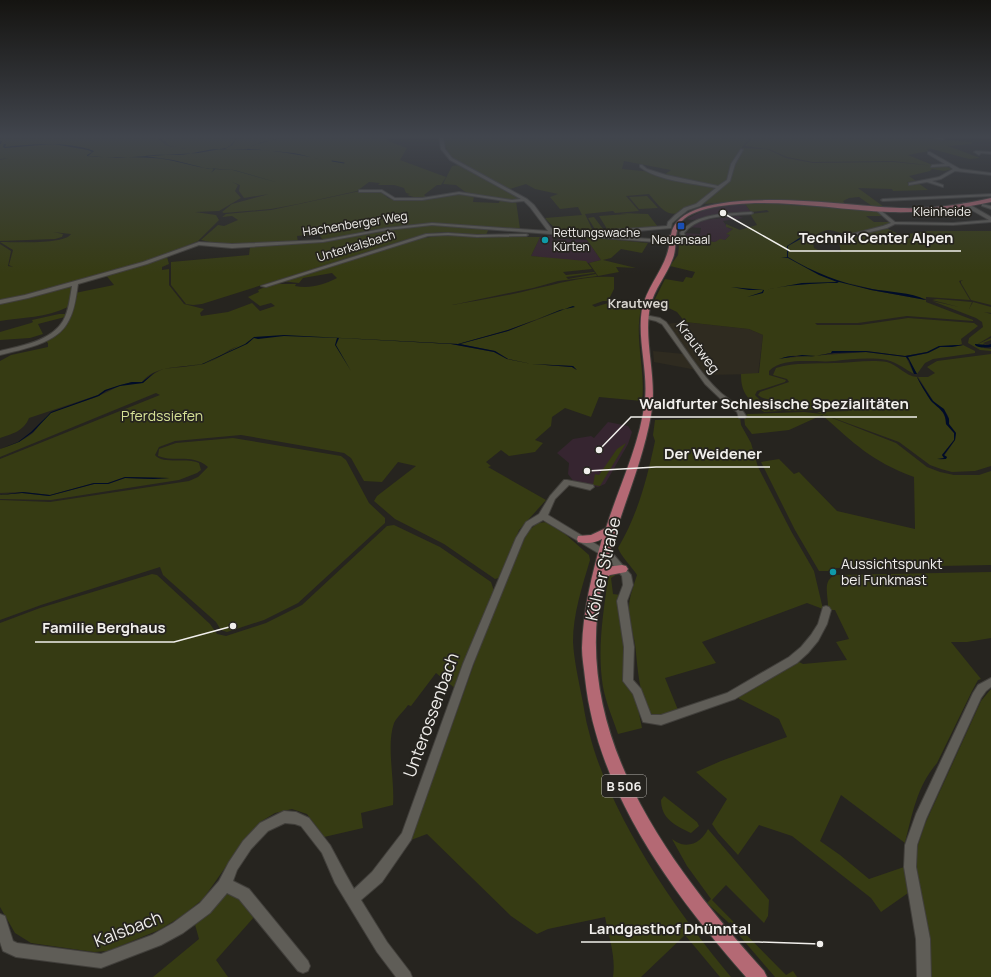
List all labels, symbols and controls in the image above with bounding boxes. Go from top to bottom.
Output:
street label: Kleinheide [913,203,971,220]
street label: Hachenberger Weg [301,207,409,240]
marker: Neuensaal [676,221,686,231]
place label: Rettungswache Kürten [553,224,640,255]
callout: Technik Center Alpen [790,224,961,251]
street label: Unterkalsbach [315,226,397,265]
text: Technik Center Alpen [799,227,953,248]
place label: Neuensaal [652,231,710,248]
marker: Rettungswache Kürten [540,235,550,245]
district label: Krautweg [608,294,668,312]
street label: Krautweg [672,316,725,377]
callout: Waldfurter Schlesische Spezialitäten [631,390,917,417]
text: Waldfurter Schlesische Spezialitäten [639,393,909,414]
park label: Pferdssiefen [121,406,203,425]
callout: Der Weidener [656,440,770,467]
text: Der Weidener [664,443,762,464]
street label: Kölner Straße [579,515,626,623]
place label: Aussichtspunkt bei Funkmast [841,554,943,589]
marker: Aussichtspunkt bei Funkmast [828,567,838,577]
callout: Familie Berghaus [35,615,174,642]
text: Familie Berghaus [42,617,166,638]
street label: Unterossenbach [397,649,464,780]
road number: B 506 [602,775,646,797]
street label: Kalsbach [90,905,165,952]
callout: Landgasthof Dhünntal [581,915,759,942]
text: Landgasthof Dhünntal [589,918,751,939]

